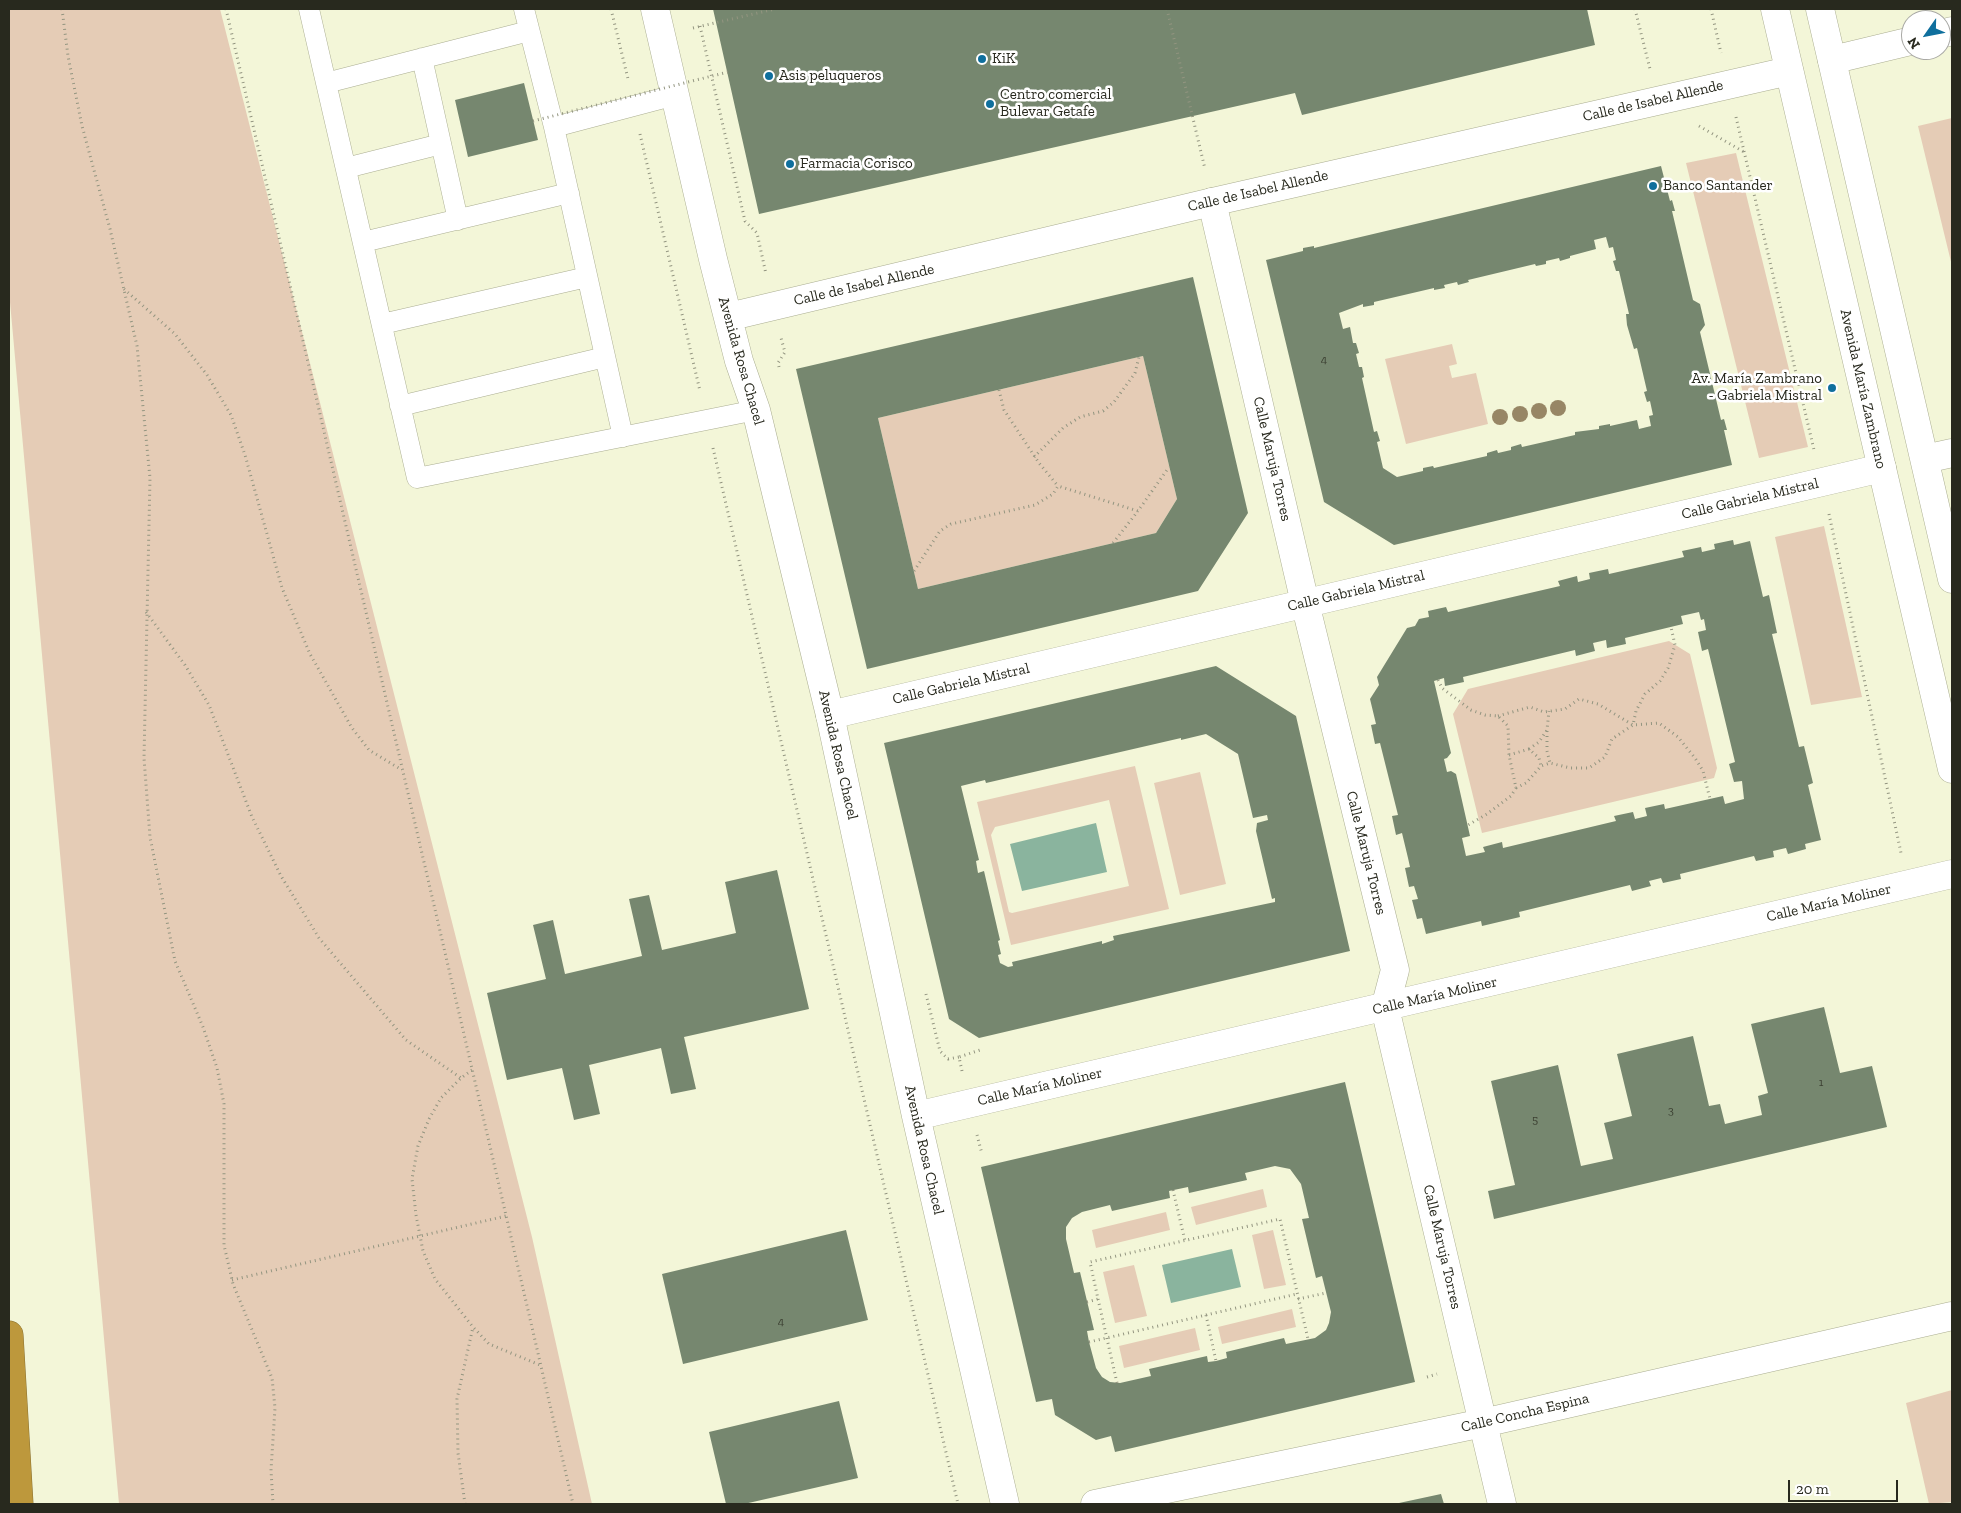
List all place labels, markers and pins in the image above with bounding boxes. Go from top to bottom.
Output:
place label: KiK [992,50,1015,68]
marker: KiK [976,53,988,65]
place label: Asis peluqueros [779,67,881,85]
marker: Asis peluqueros [763,70,775,82]
place label: Centro comercial Bulevar Getafe [1000,86,1112,121]
marker: Centro comercial Bulevar Getafe [984,98,996,110]
place label: Farmacia Corisco [800,155,913,173]
marker: Farmacia Corisco [784,158,796,170]
place label: Banco Santander [1663,177,1773,195]
marker: Banco Santander [1647,180,1659,192]
place label: Av. María Zambrano - Gabriela Mistral [1691,370,1822,405]
marker: Av. María Zambrano - Gabriela Mistral [1826,382,1838,394]

